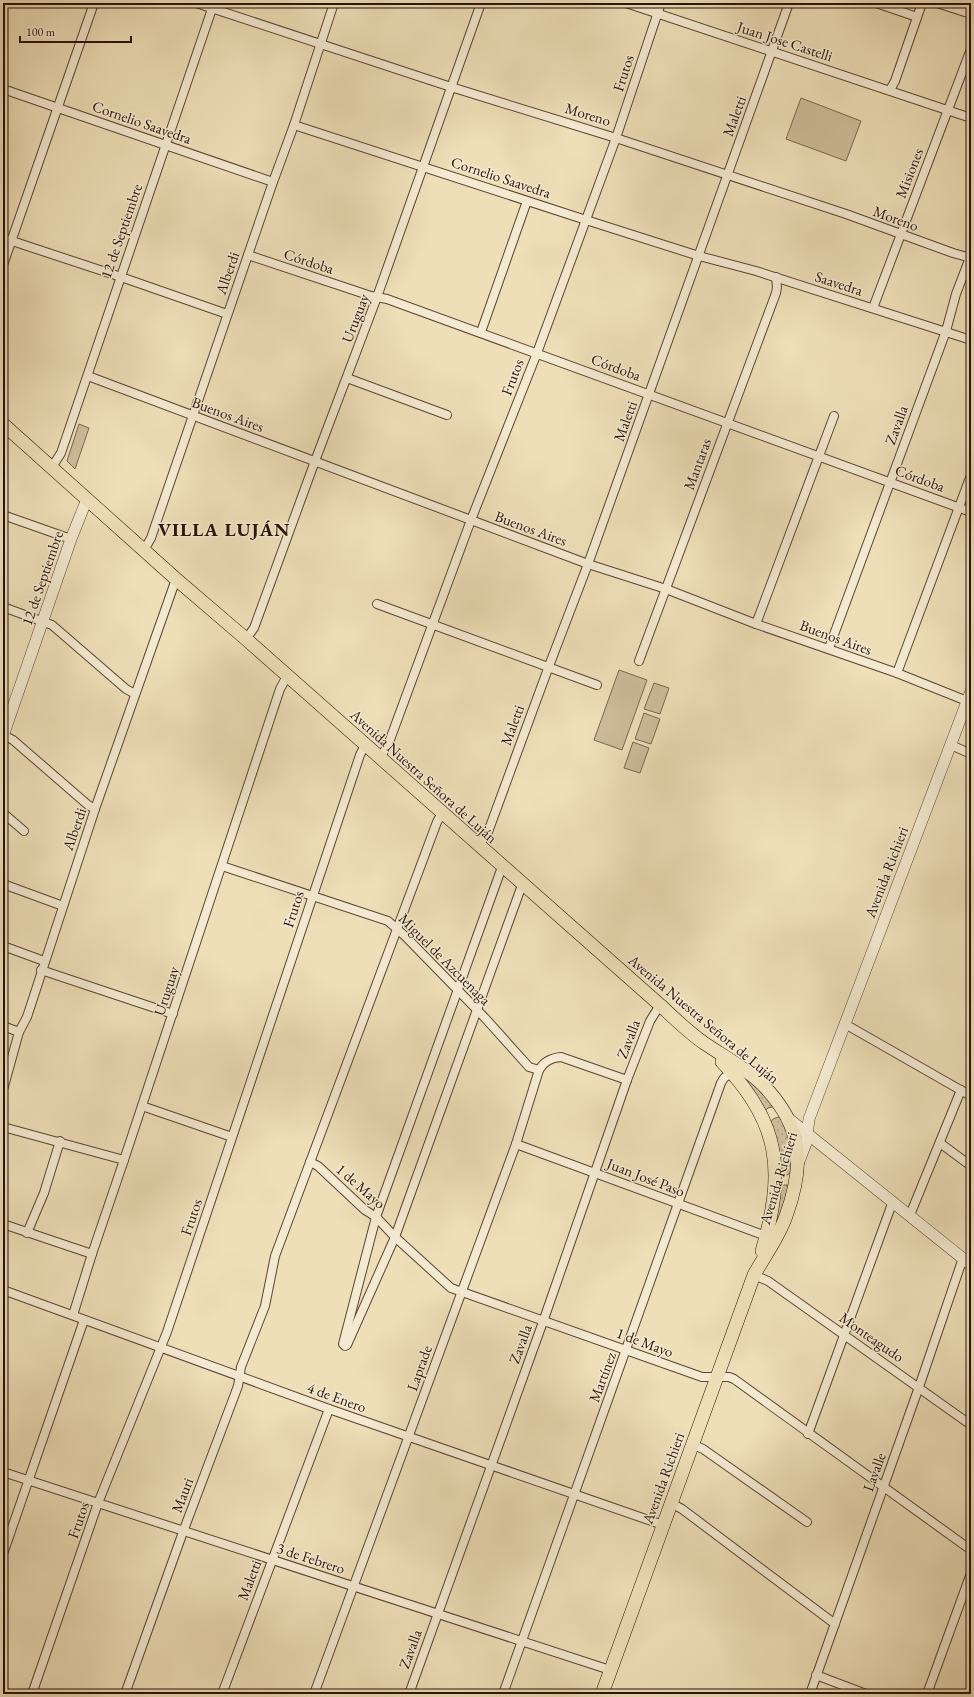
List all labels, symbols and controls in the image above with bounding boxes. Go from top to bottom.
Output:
street label: Juan Jose Castelli [733,16,835,65]
scale bar [20,18,131,44]
text: 100 m [26,24,56,40]
street label: Frutos [608,52,638,94]
street label: Maletti [718,93,750,139]
street label: Cornelio Saavedra [90,96,194,148]
street label: Moreno [563,98,613,130]
street label: Misiones [891,145,927,201]
street label: Cornelio Saavedra [449,152,553,202]
street label: 12 de Septiembre [96,181,146,281]
street label: Moreno [871,201,921,235]
street label: Córdoba [282,244,336,278]
street label: Alberdi [211,249,243,298]
street label: Saavedra [813,266,865,300]
street label: Uruguay [337,290,373,345]
street label: Córdoba [589,349,643,385]
street label: Frutos [496,356,528,398]
street label: Buenos Aires [189,392,267,436]
street label: Maletti [609,398,641,444]
street label: Zavalla [880,403,912,447]
street label: Mantaras [679,435,715,492]
street label: Córdoba [893,460,947,496]
street label: Buenos Aires [492,506,570,550]
district label: VILLA LUJÁN [158,517,290,542]
street label: 12 de Septiembre [17,528,67,628]
street label: Buenos Aires [797,615,875,659]
street label: Maletti [496,702,528,748]
street label: Avenida Nuestra Señora de Luján [346,704,501,847]
street label: Alberdi [58,805,90,854]
street label: Avenida Richieri [860,824,912,921]
street label: Frutos [278,888,308,930]
street label: Miguel de Azcuenaga [395,909,495,1009]
street label: Avenida Nuestra Señora de Luján [624,950,783,1088]
street label: Uruguay [149,963,183,1018]
street label: Zavalla [612,1017,644,1061]
street label: Avenida Richieri [755,1129,801,1228]
street label: Juan José Paso [602,1153,688,1201]
street label: 1 de Mayo [332,1159,390,1213]
street label: Frutos [176,1196,206,1238]
street label: Monteagudo [836,1308,908,1366]
street label: Zavalla [504,1322,536,1366]
street label: 1 de Mayo [614,1323,676,1361]
street label: Laprade [402,1343,436,1393]
street label: Martínez [584,1349,620,1405]
street label: 4 de Enero [305,1378,369,1416]
street label: Avenida Richieri [637,1429,688,1527]
street label: Lavalle [858,1450,890,1494]
street label: Mauri [167,1475,197,1515]
street label: Frutos [63,1499,93,1541]
street label: 3 de Febrero [274,1538,348,1578]
street label: Maletti [233,1557,265,1603]
street label: Zavalla [394,1627,426,1671]

